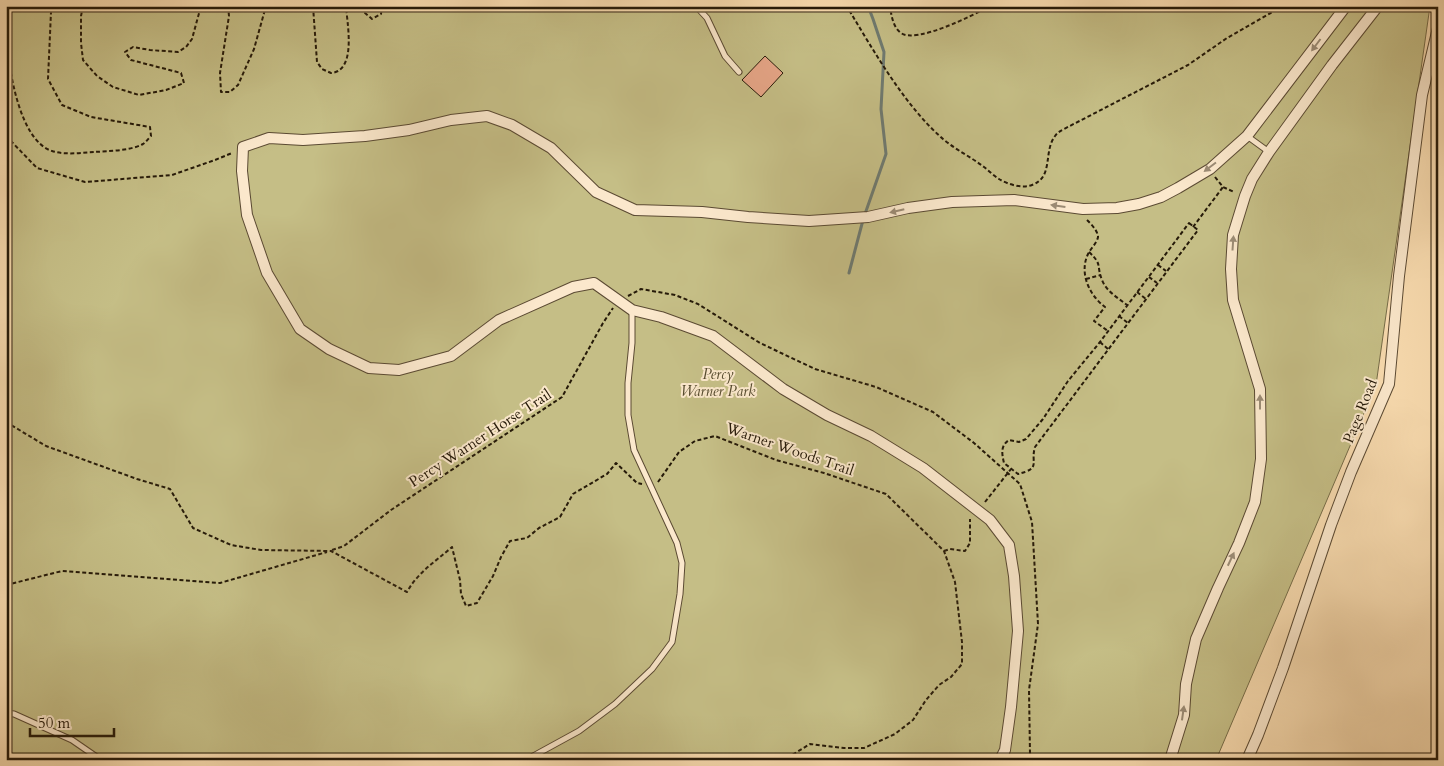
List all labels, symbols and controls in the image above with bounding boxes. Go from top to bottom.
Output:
one-way arrow [1311,38,1322,51]
one-way arrow [1204,162,1217,173]
one-way arrow [1050,202,1066,210]
one-way arrow [889,207,904,215]
one-way arrow [1229,235,1237,251]
park label: Percy Warner Park [680,364,756,401]
street label: Page Road [1338,376,1382,446]
street label: Percy Warner Horse Trail [405,384,555,492]
one-way arrow [1256,393,1264,409]
street label: Warner Woods Trail [722,417,857,480]
one-way arrow [1228,552,1236,566]
one-way arrow [1179,704,1187,720]
scale bar [30,706,114,738]
text: 50 m [38,713,70,733]

